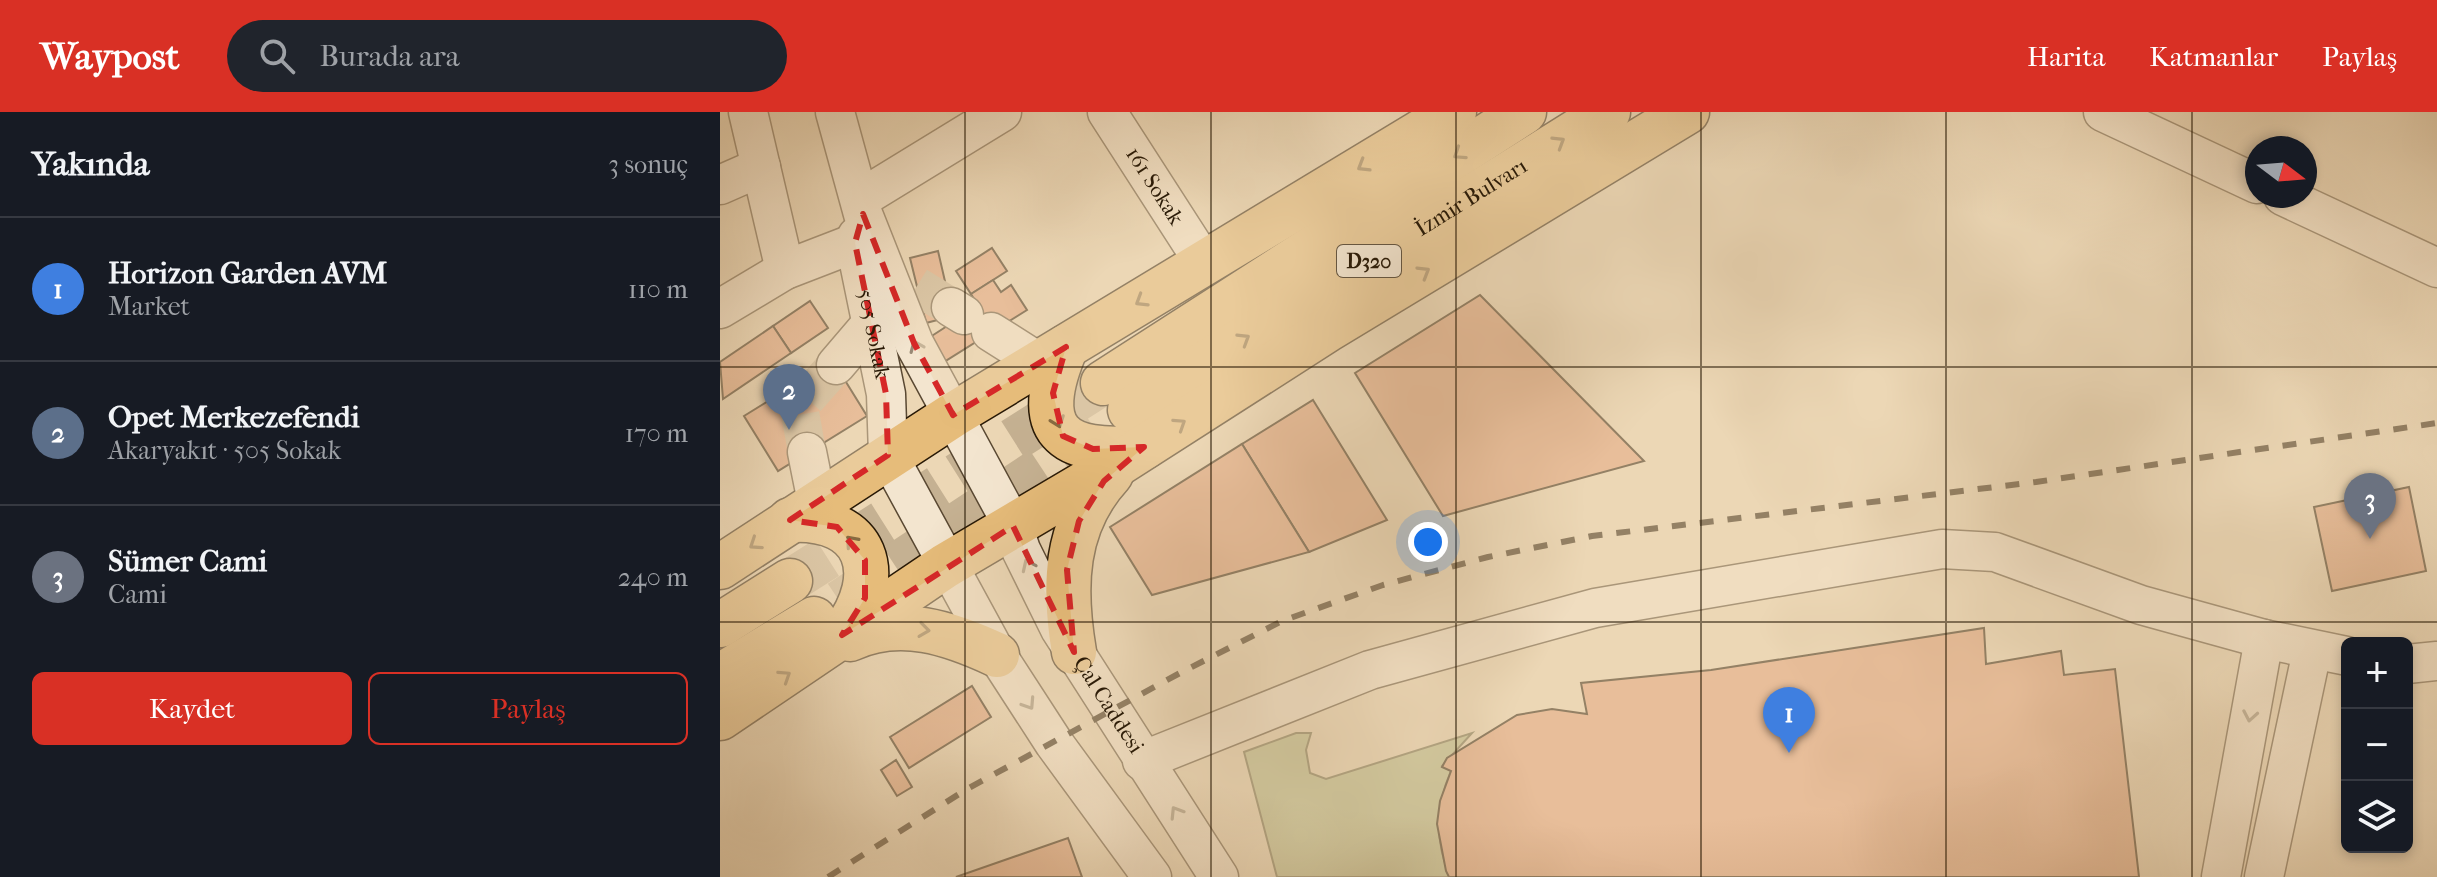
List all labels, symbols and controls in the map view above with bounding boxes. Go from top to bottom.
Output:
search box [227,20,787,92]
text: Waypost [40,34,179,79]
icon: search [255,34,299,78]
text: Burada ara [319,39,460,74]
text: Harita [2027,40,2105,73]
text: Katmanlar [2149,40,2278,73]
text: Paylaş [2322,40,2397,73]
north arrow [2245,136,2317,208]
one-way arrow [1550,137,1565,152]
street label: 161 Sokak [1120,142,1190,230]
text: Yakında [32,144,150,184]
one-way arrow [1453,145,1468,160]
text: 3 sonuç [608,149,688,180]
street label: İzmir Bulvarı [1410,153,1532,242]
one-way arrow [1357,156,1372,172]
road number: D320 [1337,245,1401,277]
text: Horizon Garden AVM [108,256,387,291]
one-way arrow [1415,266,1430,282]
text: 1 [53,274,63,305]
text: 110 m [628,274,688,305]
street label: 505 Sokak [852,287,896,382]
text: Market [108,291,190,322]
one-way arrow [1135,291,1149,306]
one-way arrow [1235,334,1249,349]
one-way arrow [910,340,926,355]
pin: 2 [763,364,815,430]
text: Opet Merkezefendi [108,400,360,435]
one-way arrow [1048,414,1065,428]
text: 2 [51,418,65,449]
text: 170 m [625,418,688,449]
one-way arrow [1171,419,1186,434]
text: Akaryakıt · 505 Sokak [108,435,341,466]
pin: 3 [2344,473,2396,539]
your location [1408,522,1448,562]
one-way arrow [749,534,763,549]
one-way arrow [846,536,861,551]
text: Sümer Cami [108,544,267,579]
one-way arrow [1022,559,1038,574]
text: 3 [53,562,63,593]
text: 240 m [618,562,688,593]
text: Cami [108,579,167,610]
one-way arrow [917,621,930,638]
map controls [2341,637,2413,853]
button: + [2341,637,2413,709]
street label: Çal Caddesi [1068,651,1150,759]
one-way arrow [776,670,791,685]
button: Kaydet [32,672,352,745]
button: Paylaş [368,672,688,745]
pin: 1 [1763,687,1815,753]
one-way arrow [1019,696,1034,710]
one-way arrow [2243,709,2260,723]
button: − [2341,709,2413,781]
button: layers [2341,781,2413,853]
one-way arrow [1170,806,1185,821]

